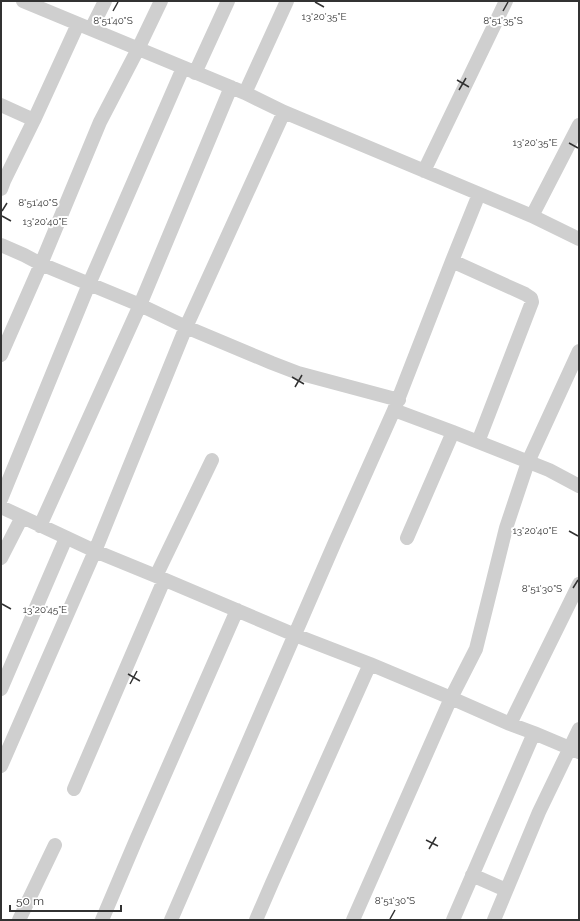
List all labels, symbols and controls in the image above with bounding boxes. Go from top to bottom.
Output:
text: 13°20'35"E [301,11,347,22]
text: 8°51'40"S [93,15,133,26]
text: 8°51'35"S [483,15,523,26]
text: 13°20'35"E [512,137,558,148]
text: 8°51'40"S [18,197,58,208]
text: 13°20'40"E [22,216,68,227]
text: 13°20'40"E [512,525,558,536]
text: 8°51'30"S [522,583,562,594]
text: 13°20'45"E [23,604,67,615]
scale bar [10,887,121,913]
text: 50 m [16,894,44,908]
text: 8°51'30"S [375,895,415,906]

